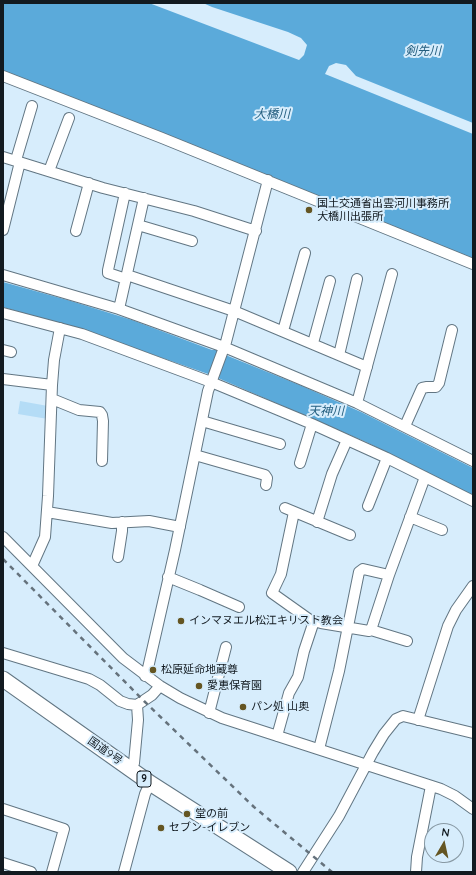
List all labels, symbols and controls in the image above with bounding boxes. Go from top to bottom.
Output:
water label: 剣先川 [405,44,441,58]
water label: 大橋川 [254,107,290,121]
place label: 国土交通省出雲河川事務所 大橋川出張所 [317,197,449,223]
marker: 国土交通省出雲河川事務所 大橋川出張所 [304,205,314,215]
water label: 天神川 [308,404,344,418]
place label: インマヌエル松江キリスト教会 [189,614,343,628]
marker: インマヌエル松江キリスト教会 [176,616,186,626]
place label: 松原延命地蔵尊 [161,663,238,677]
marker: 松原延命地蔵尊 [148,665,158,675]
place label: 愛恵保育園 [207,679,262,693]
marker: 愛恵保育園 [194,681,204,691]
place label: パン処 山奥 [251,700,309,714]
marker: パン処 山奥 [238,702,248,712]
street label: 国道9号 [85,734,125,768]
road number: 9 [137,771,151,787]
place label: 堂の前 [195,807,228,821]
marker: 堂の前 [182,809,192,819]
place label: セブン-イレブン [169,821,250,835]
marker: セブン-イレブン [156,823,166,833]
north arrow [424,823,464,863]
text: N [441,825,451,840]

